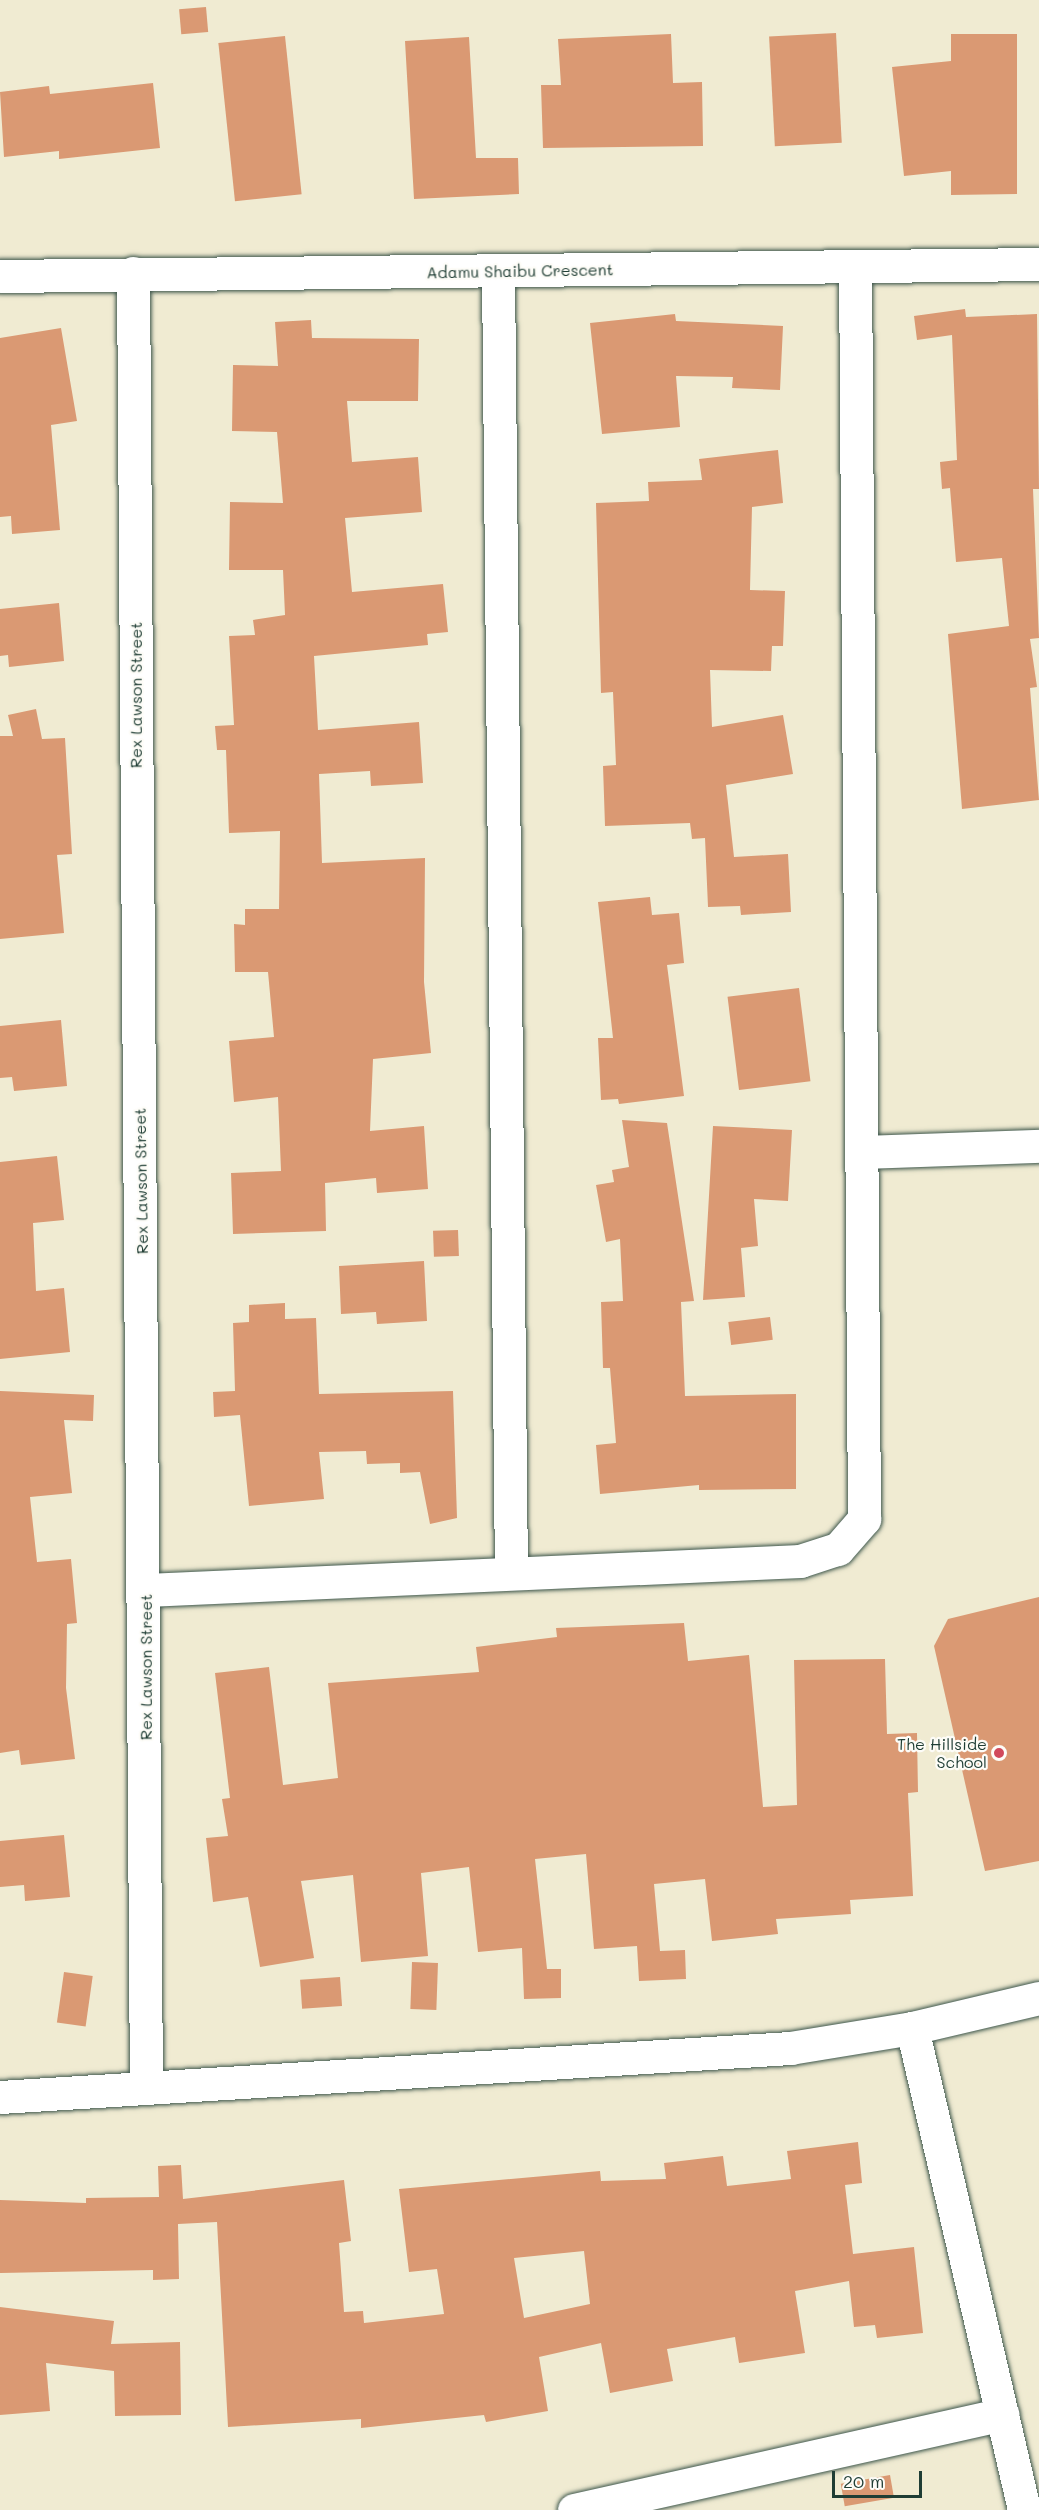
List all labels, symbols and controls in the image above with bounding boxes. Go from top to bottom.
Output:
street label: Adamu Shaibu Crescent [426,260,614,282]
street label: Rex Lawson Street [126,622,146,768]
street label: Rex Lawson Street [130,1108,152,1254]
street label: Rex Lawson Street [136,1594,156,1740]
place label: The Hillside School [897,1734,987,1772]
marker: The Hillside School [992,1746,1006,1760]
scale bar [835,2459,925,2497]
text: 20 m [843,2469,884,2493]

